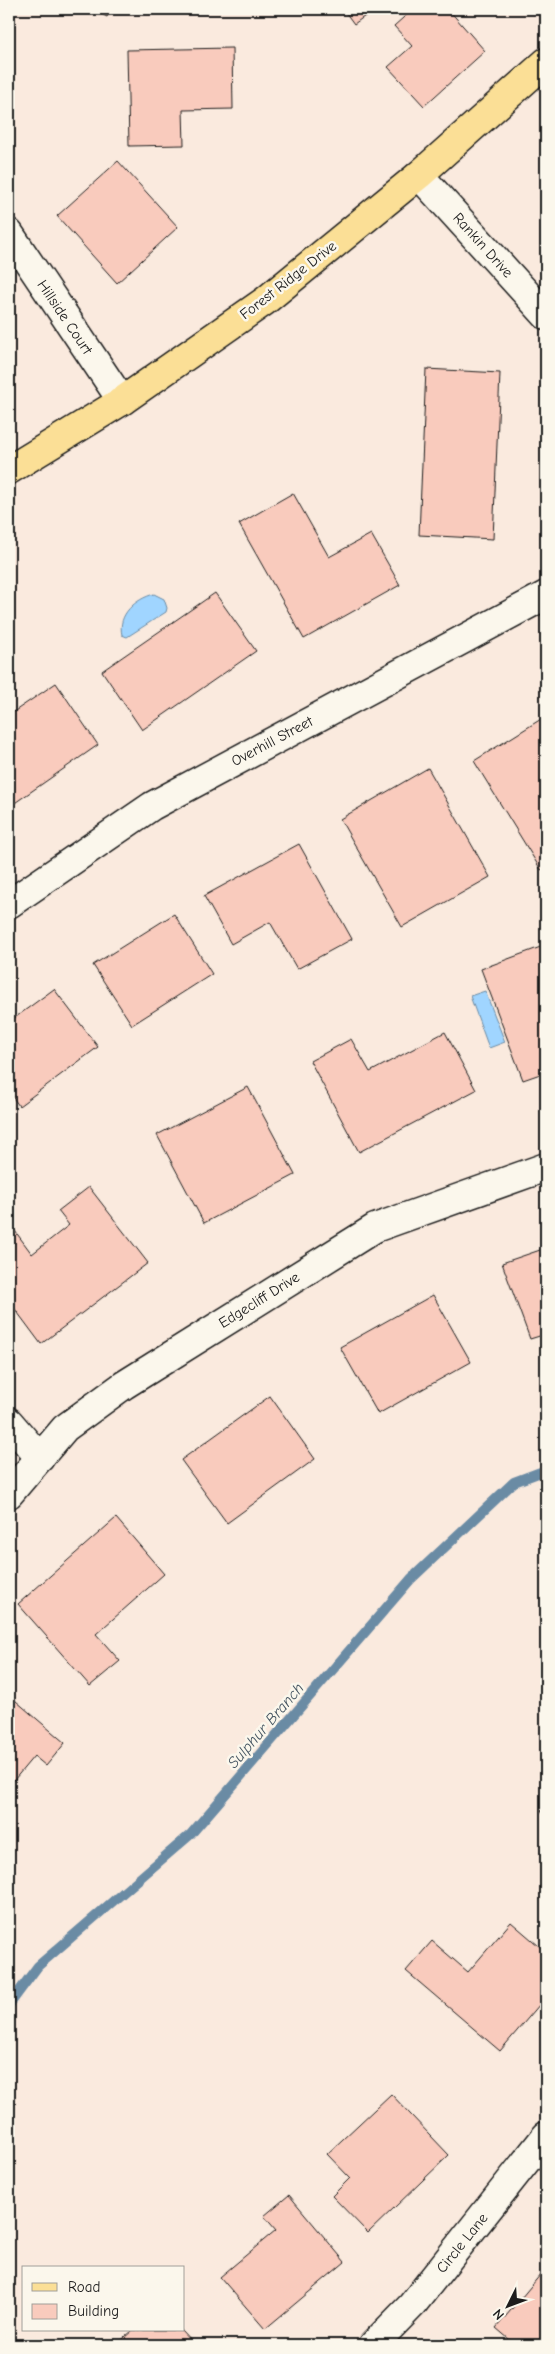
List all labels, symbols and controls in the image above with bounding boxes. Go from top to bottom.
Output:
street label: Rankin Drive [449,209,517,281]
street label: Forest Ridge Drive [236,236,340,323]
street label: Hillside Court [33,276,97,358]
street label: Overhill Street [228,712,316,770]
street label: Edgecliff Drive [215,1268,303,1332]
water label: Sulphur Branch [224,1679,308,1772]
street label: Circle Lane [432,2209,492,2277]
legend [22,2266,185,2332]
text: Road [68,2278,100,2296]
north arrow [482,2282,532,2332]
text: Building [68,2302,119,2320]
text: N [489,2305,508,2323]

